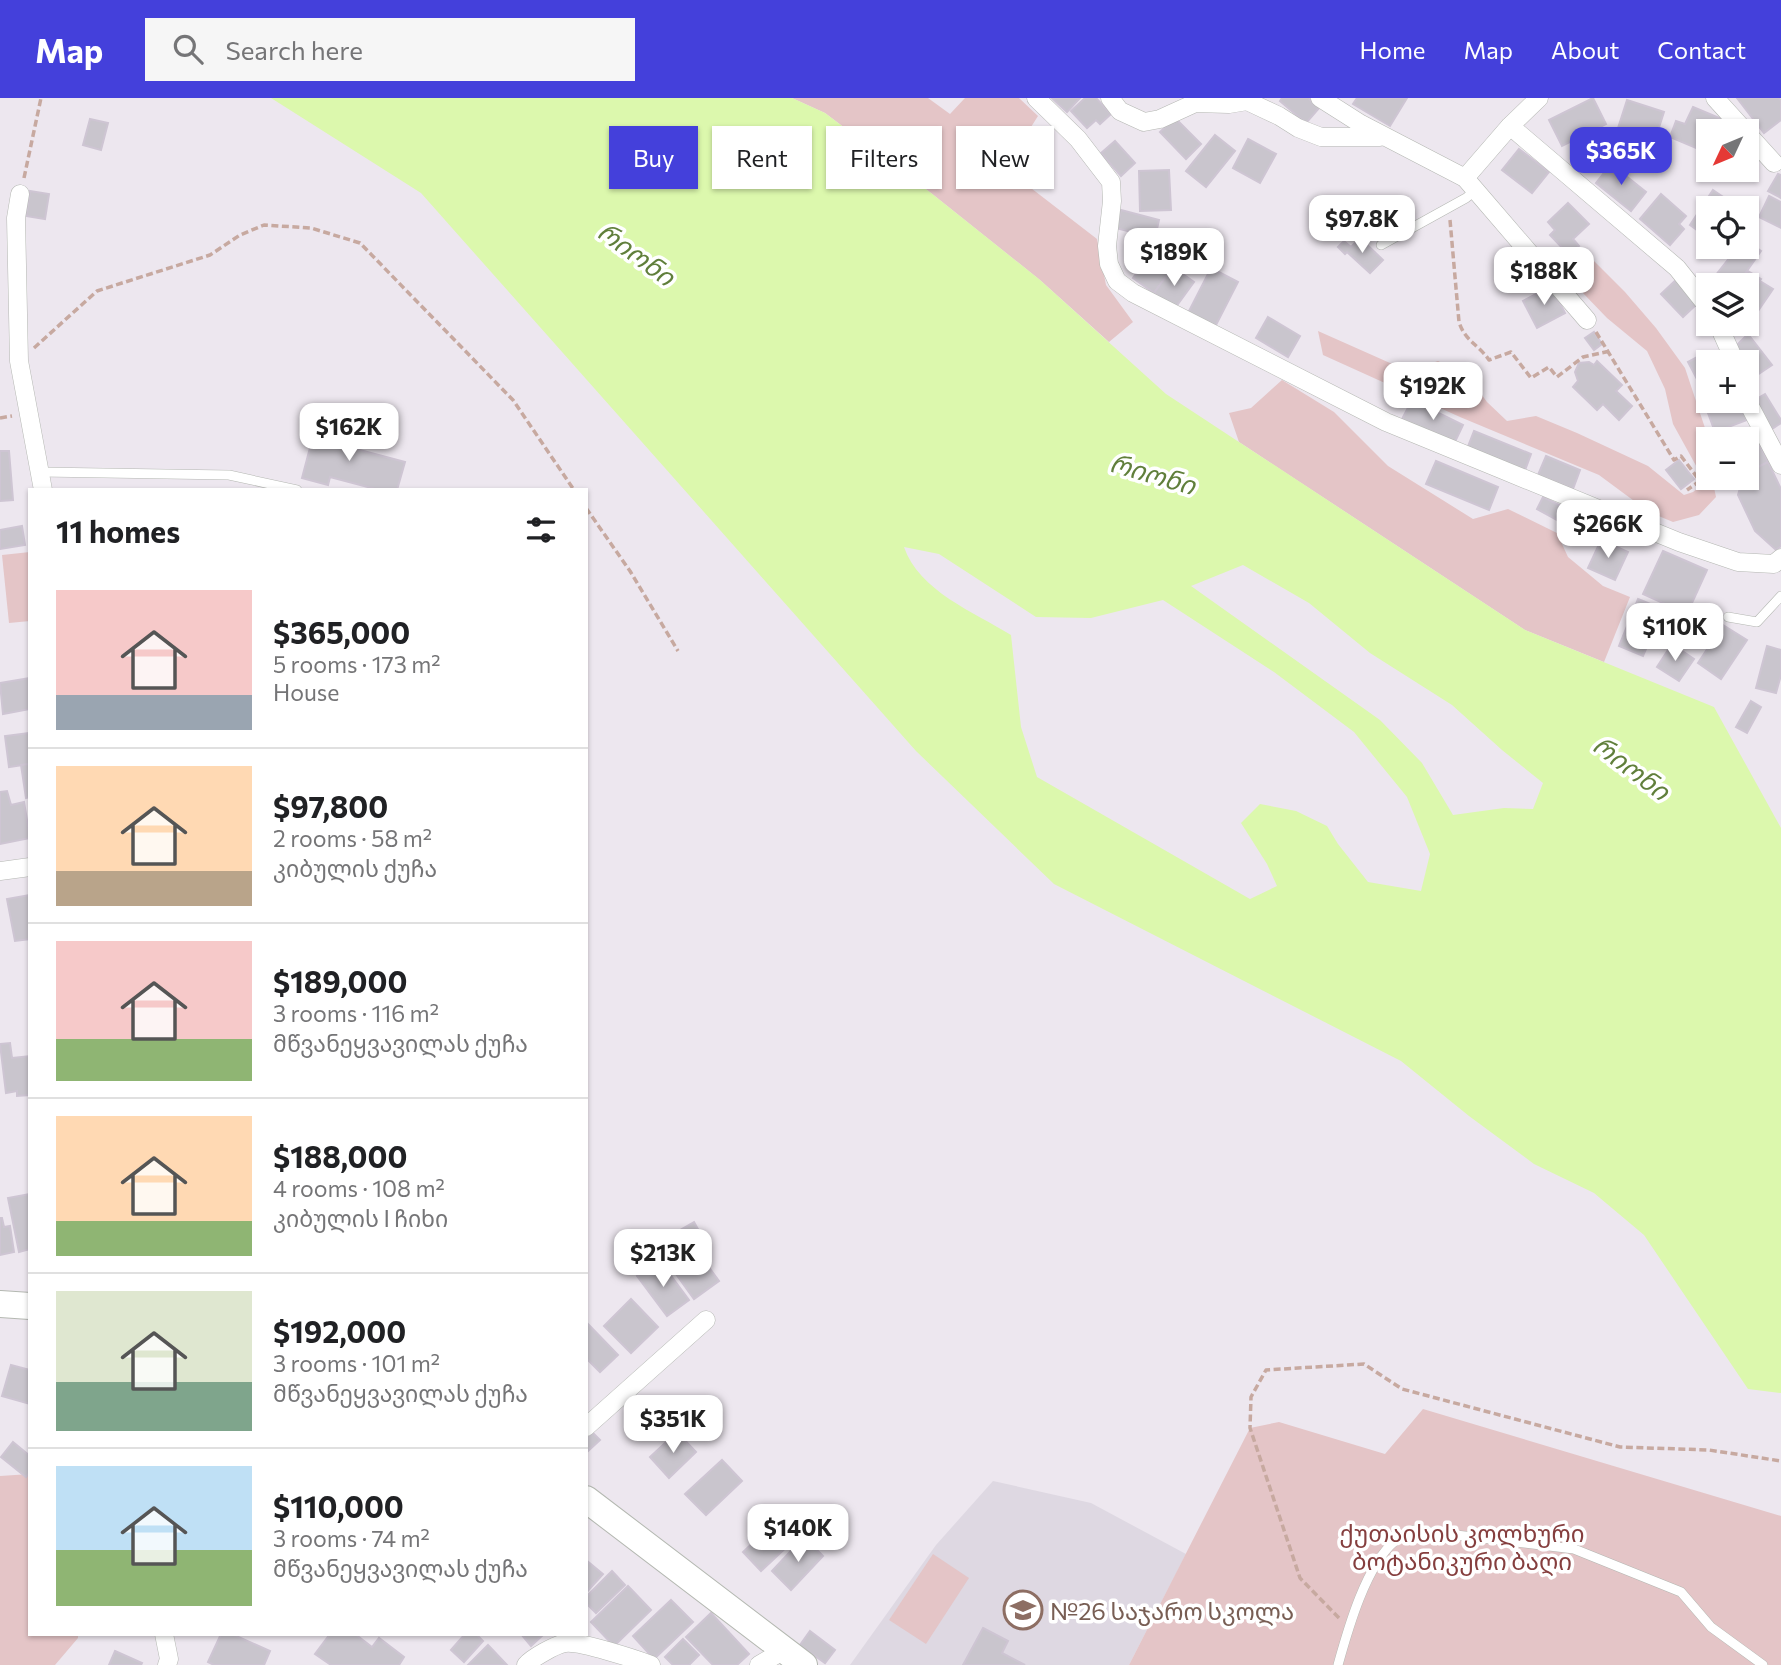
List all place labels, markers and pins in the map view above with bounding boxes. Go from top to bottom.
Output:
pin: $365K [1572,127,1670,187]
pin: $97.8K [1305,195,1419,255]
pin: $189K [1125,228,1223,288]
pin: $188K [1495,248,1593,307]
pin: $192K [1384,362,1482,422]
pin: $162K [300,404,398,463]
pin: $266K [1559,500,1657,560]
pin: $110K [1626,603,1724,663]
pin: $213K [614,1230,712,1289]
pin: $351K [624,1396,722,1455]
pin: $140K [749,1504,847,1564]
school or university icon: №26 საჯარო სკოლა [1002,1589,1044,1631]
place label: №26 საჯარო სკოლა [1050,1596,1294,1626]

